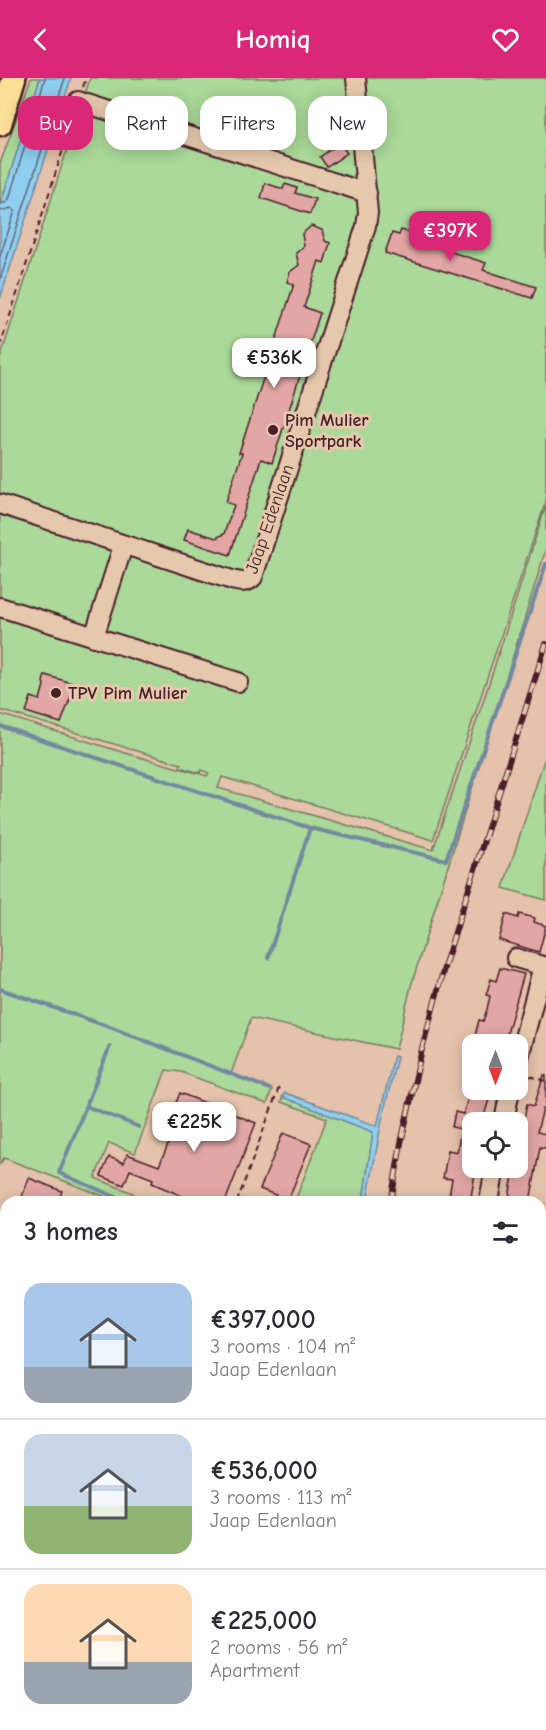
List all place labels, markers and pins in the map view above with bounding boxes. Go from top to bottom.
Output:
pin: €397K [408,211,492,262]
pin: €536K [232,338,316,389]
place label: Pim Mulier Sportpark [285,410,369,452]
marker: Pim Mulier Sportpark [266,423,280,437]
place label: TPV Pim Mulier [68,683,188,704]
marker: TPV Pim Mulier [49,686,63,700]
pin: €225K [152,1102,236,1153]

